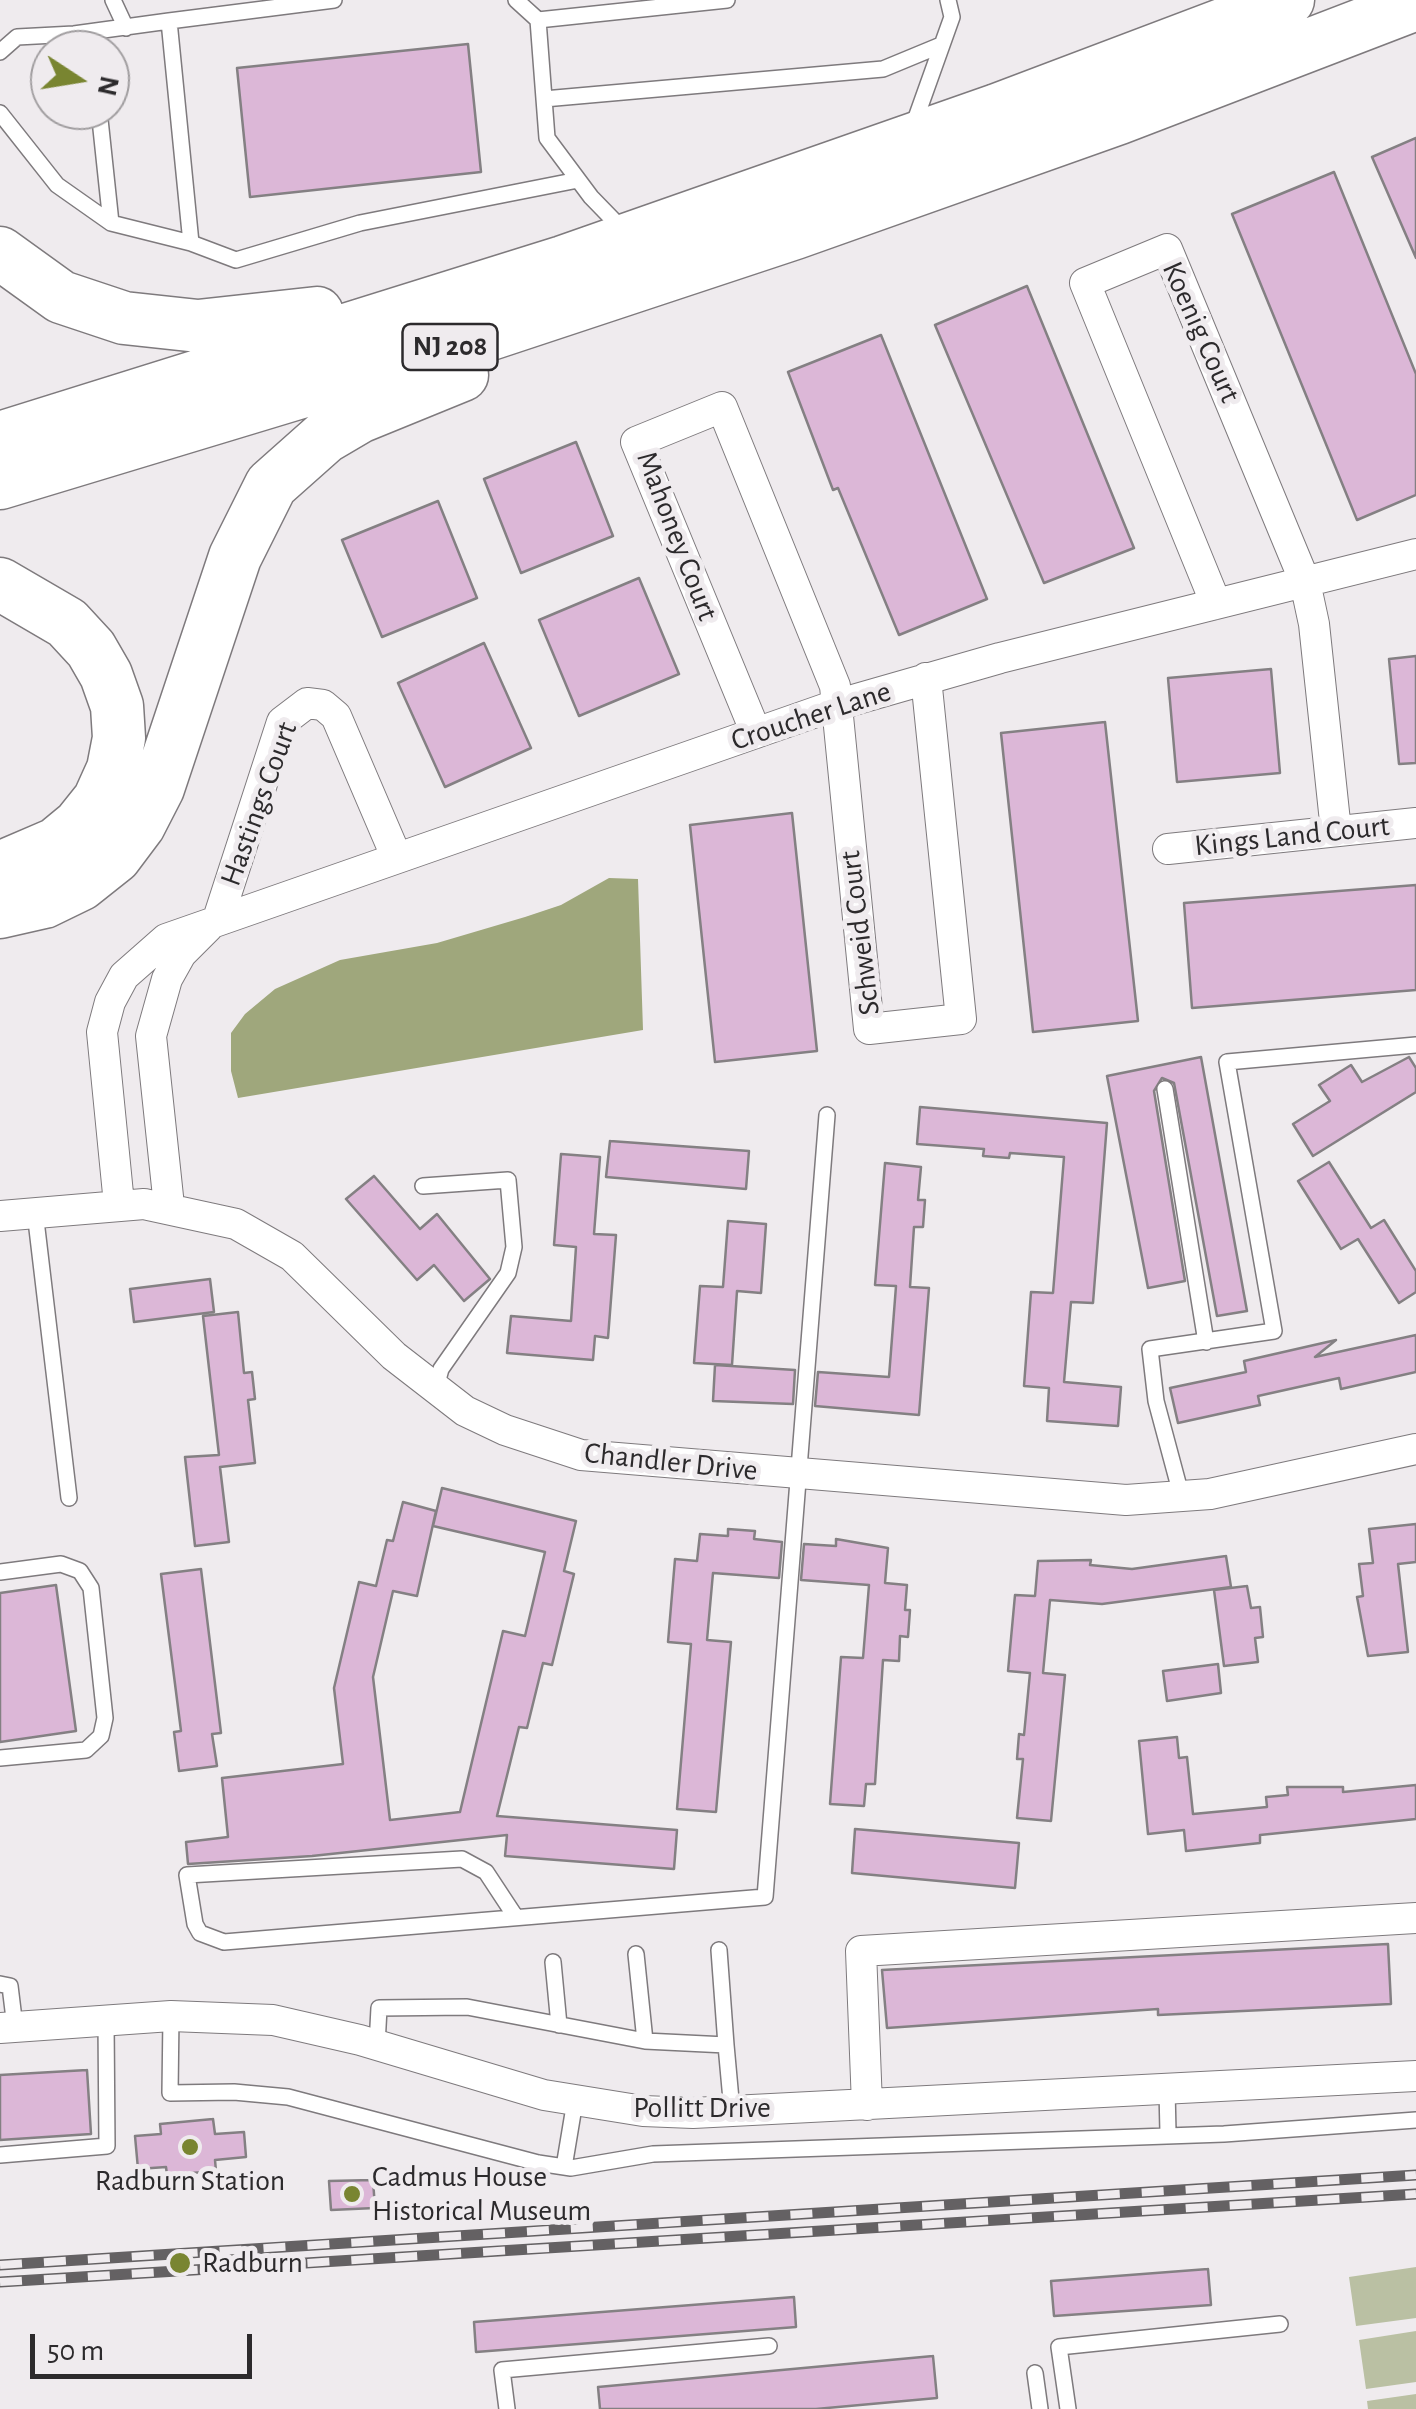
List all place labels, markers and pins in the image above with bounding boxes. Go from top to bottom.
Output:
marker: Radburn Station [179,2136,201,2158]
place label: Cadmus House Historical Museum [372,2159,591,2230]
place label: Radburn Station [95,2163,285,2199]
marker: Cadmus House Historical Museum [341,2183,363,2205]
place label: Radburn [202,2245,303,2281]
marker: Radburn [167,2250,193,2276]

